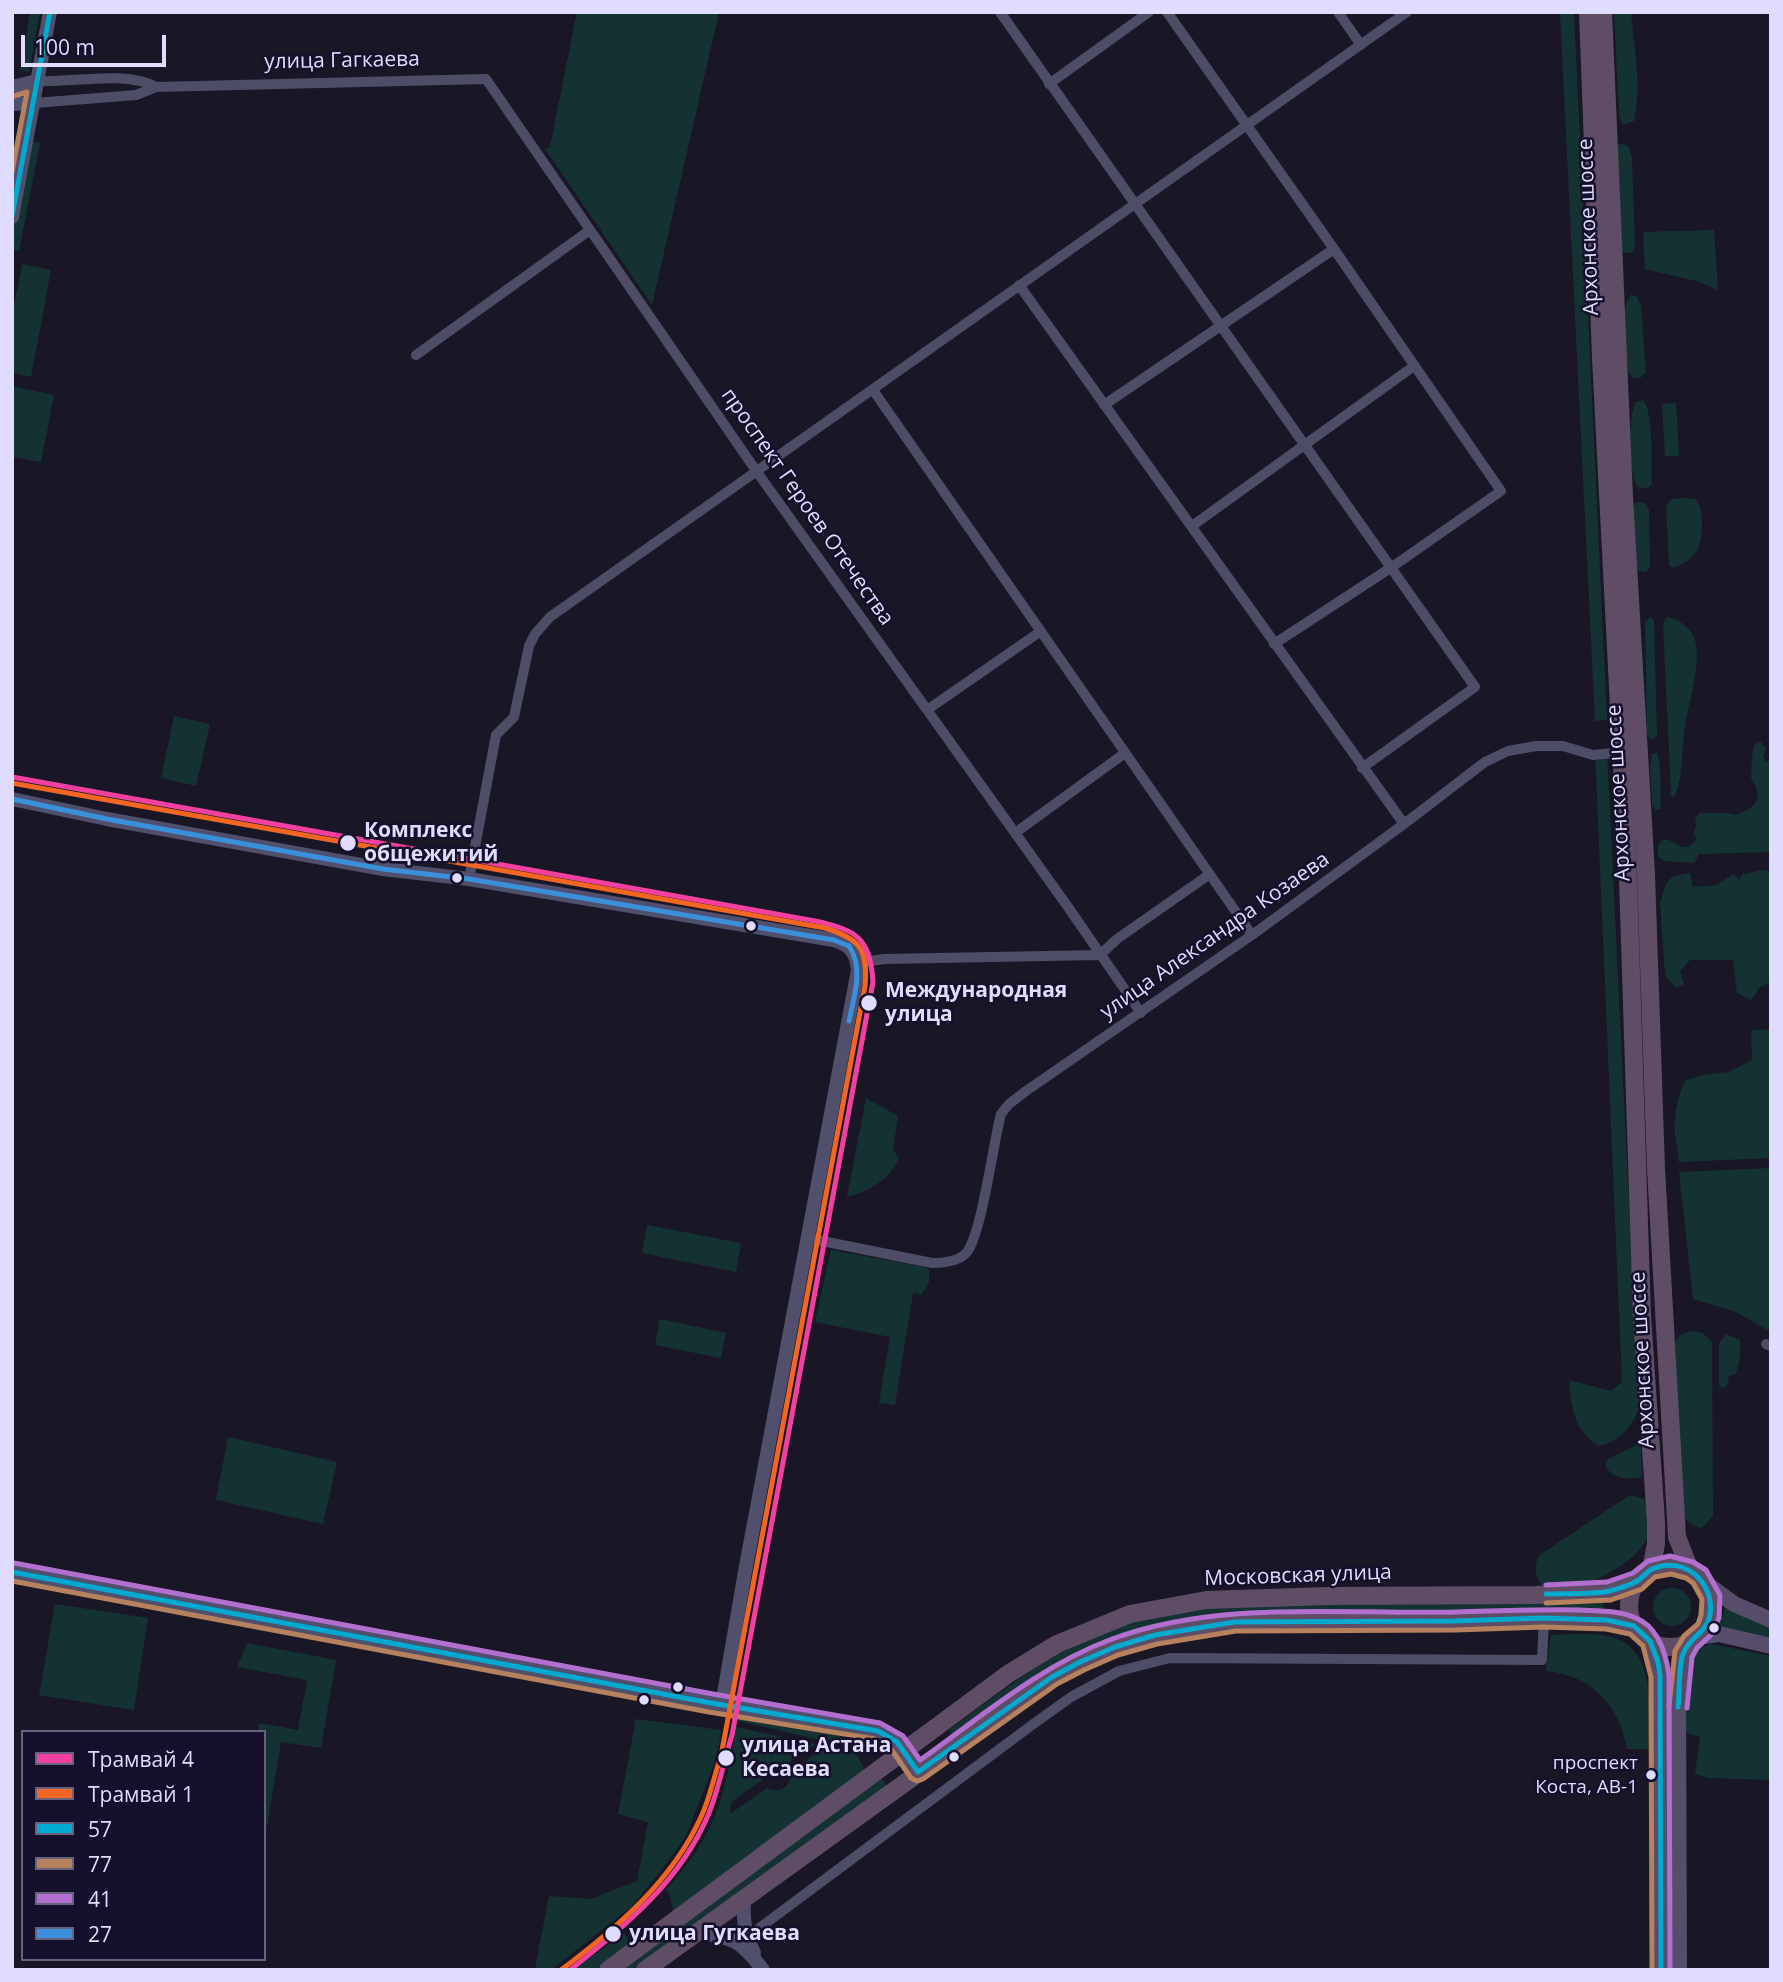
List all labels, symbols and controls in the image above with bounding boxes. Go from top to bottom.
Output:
scale bar [24,21,170,65]
text: 100 m [34,33,95,61]
street label: улица Гагкаева [264,47,420,75]
street label: Архонское шоссе [1573,138,1605,316]
street label: проспект Героев Отечества [715,384,899,630]
street label: Архонское шоссе [1602,704,1636,882]
place label: Комплекс общежитий [364,818,498,868]
marker: Комплекс общежитий [338,833,358,853]
street label: улица Александра Козаева [1096,847,1334,1025]
unlabelled marker [450,871,464,885]
unlabelled marker [744,919,758,933]
place label: Международная улица [885,978,1067,1028]
marker: Международная улица [859,993,879,1013]
street label: Архонское шоссе [1626,1271,1660,1449]
street label: Московская улица [1204,1560,1392,1592]
unlabelled marker [1707,1621,1721,1635]
unlabelled marker [671,1680,685,1694]
unlabelled marker [637,1693,651,1707]
legend [21,1730,266,1961]
place label: улица Астана Кесаева [742,1733,891,1783]
text: Трамвай 4 [88,1745,194,1773]
marker: улица Астана Кесаева [716,1748,736,1768]
unlabelled marker [947,1750,961,1764]
place label: проспект Коста, АВ-1 [1535,1753,1638,1797]
marker: проспект Коста, АВ-1 [1644,1768,1658,1782]
text: Трамвай 1 [88,1780,194,1808]
text: 57 [88,1815,112,1843]
text: 77 [88,1850,112,1878]
text: 41 [88,1885,112,1913]
text: 27 [88,1920,112,1948]
place label: улица Гугкаева [629,1921,800,1947]
marker: улица Гугкаева [603,1924,623,1944]

